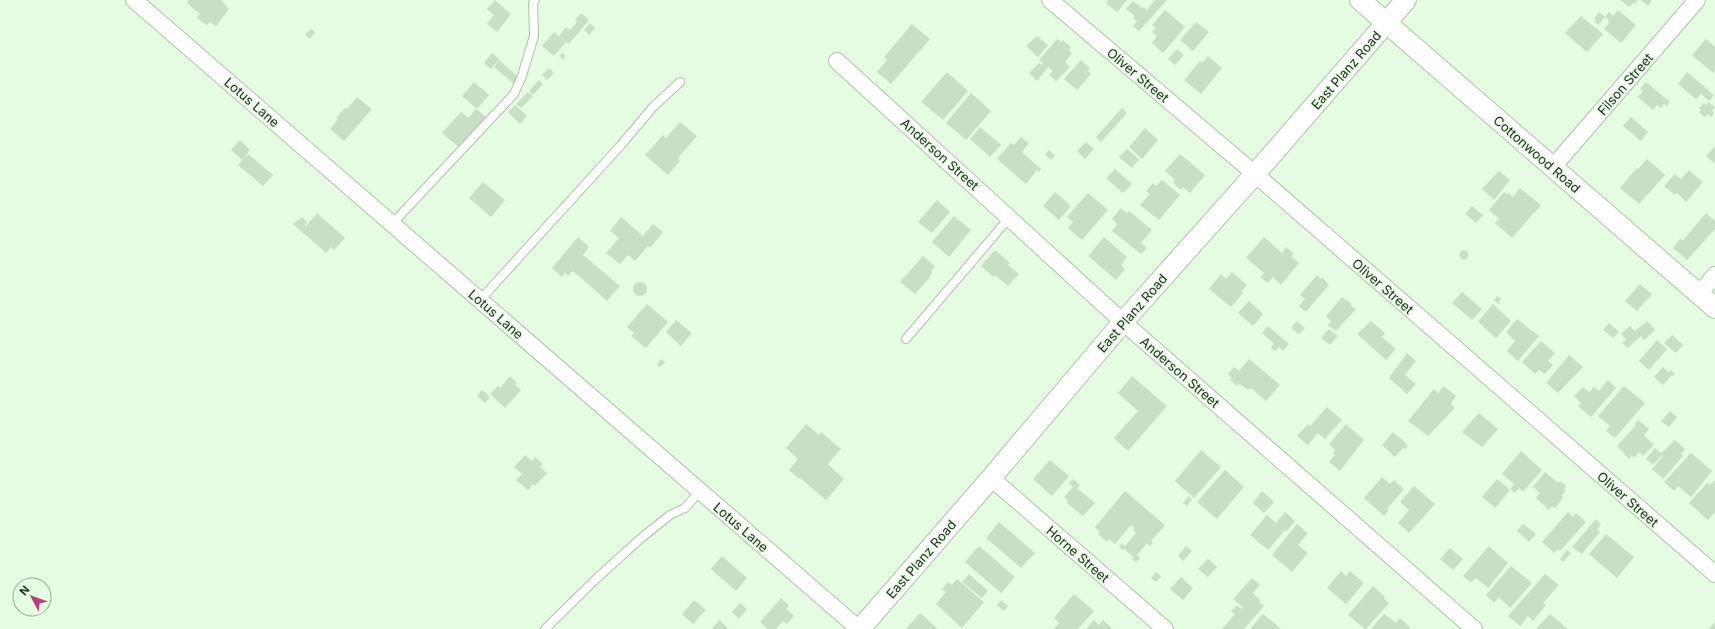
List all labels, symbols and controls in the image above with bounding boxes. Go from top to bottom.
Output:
street label: East Planz Road [1308,28,1384,112]
street label: Oliver Street [1104,44,1172,106]
street label: Filson Street [1594,50,1656,118]
street label: Lotus Lane [221,74,283,130]
street label: Cottonwood Road [1490,112,1584,196]
street label: Anderson Street [898,115,982,193]
street label: Oliver Street [1349,255,1417,317]
street label: East Planz Road [1094,271,1170,355]
street label: Lotus Lane [465,286,527,342]
street label: Anderson Street [1137,333,1223,411]
street label: Oliver Street [1594,468,1662,530]
street label: Lotus Lane [710,499,772,555]
street label: East Planz Road [883,517,959,601]
street label: Horne Street [1043,522,1113,586]
north arrow [12,577,52,617]
text: N [16,583,32,598]

